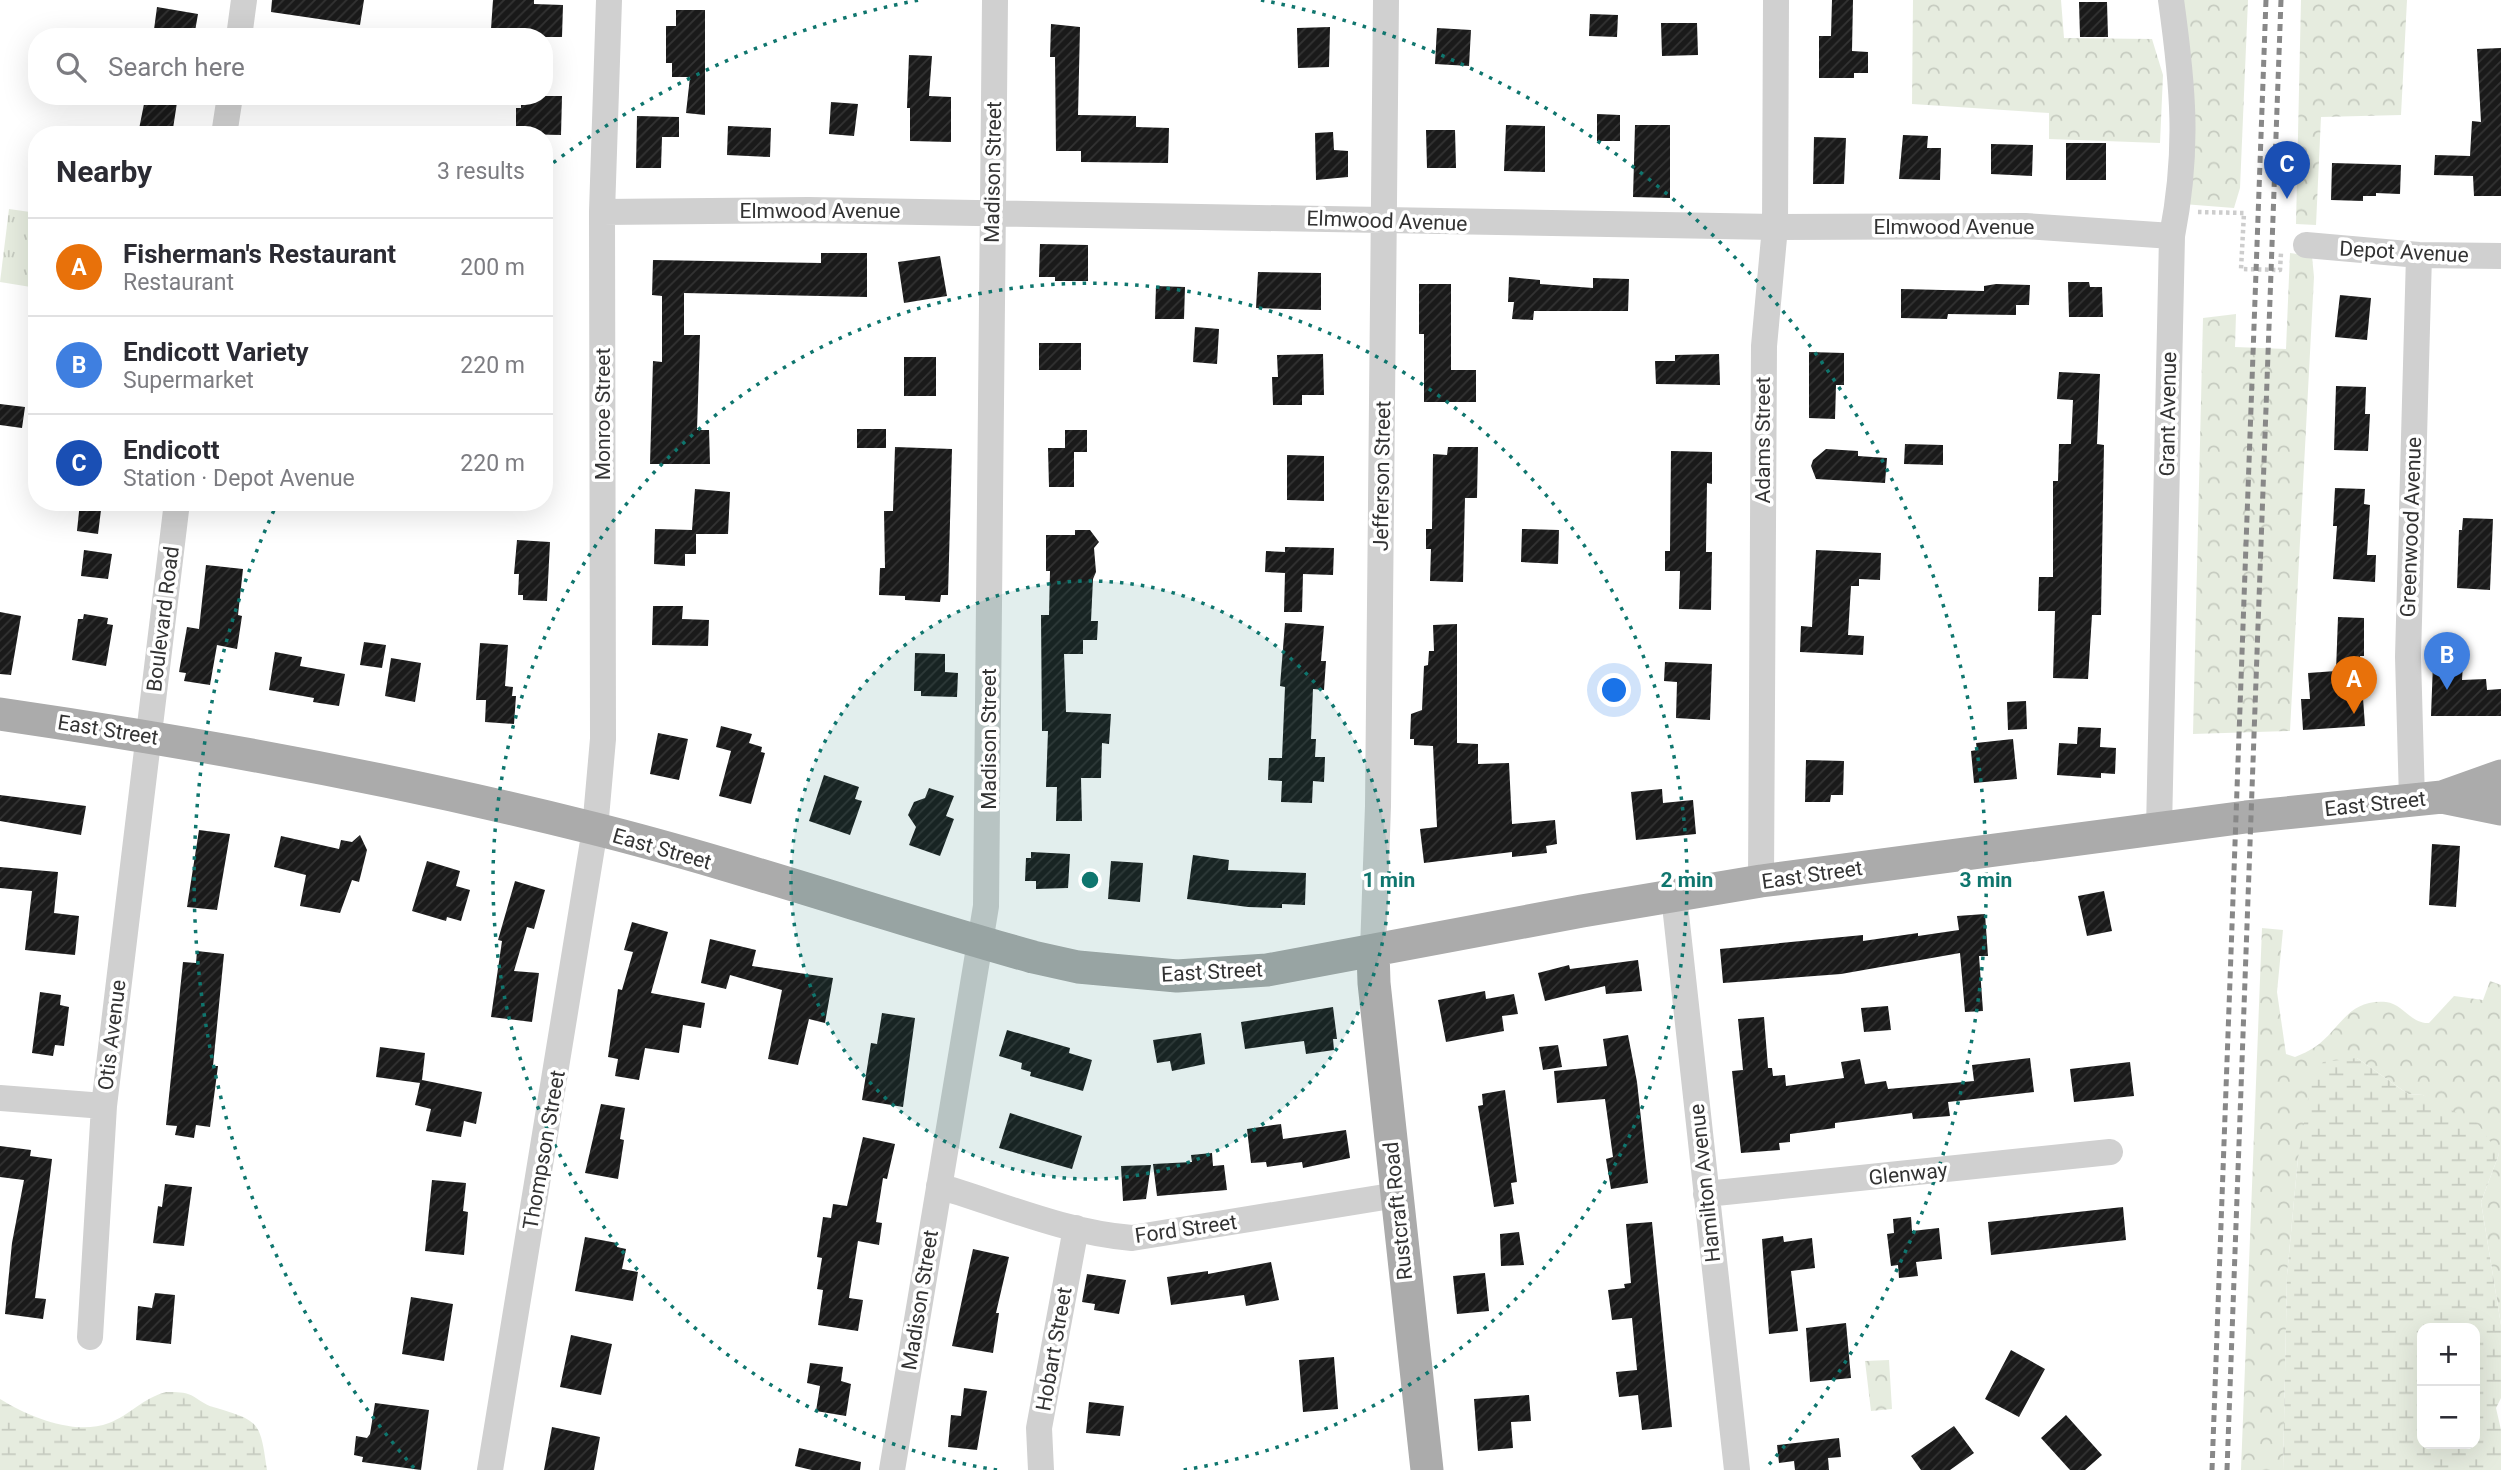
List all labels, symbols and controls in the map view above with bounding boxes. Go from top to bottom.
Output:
search box [28,28,553,105]
icon: search [52,48,90,86]
text: Search here [108,52,245,82]
street label: Madison Street [980,101,1006,243]
pin: C [2264,141,2310,199]
text: Nearby [56,154,152,189]
text: 3 results [437,158,525,185]
street label: Elmwood Avenue [740,199,900,223]
street label: Elmwood Avenue [1306,206,1468,236]
street label: Elmwood Avenue [1874,215,2034,239]
street label: Depot Avenue [2339,237,2469,267]
text: Fisherman's Restaurant [123,239,396,269]
text: A [71,254,87,281]
text: 200 m [460,254,525,281]
text: Restaurant [123,269,234,296]
text: Endicott Variety [123,337,309,367]
street label: Monroe Street [591,348,615,480]
street label: Grant Avenue [2155,351,2181,477]
text: B [72,352,86,379]
text: 220 m [460,352,525,379]
text: Supermarket [123,367,254,394]
street label: Adams Street [1751,376,1775,503]
street label: Jefferson Street [1369,400,1395,551]
text: Endicott [123,435,220,465]
street label: Greenwood Avenue [2396,436,2426,618]
text: C [71,450,87,477]
text: 220 m [460,450,525,477]
text: Station · Depot Avenue [123,465,355,492]
street label: Boulevard Road [142,545,184,693]
pin: B [2424,632,2470,690]
pin: A [2331,656,2377,714]
street label: Madison Street [977,668,1001,810]
your location [1597,673,1631,707]
street label: East Street [56,710,160,750]
street label: East Street [2323,787,2427,821]
street label: East Street [610,823,714,875]
street label: East Street [1760,856,1864,894]
centre of rings [1078,868,1102,892]
text: 1 min [1363,868,1415,892]
text: 2 min [1661,868,1713,892]
text: 3 min [1960,868,2012,892]
street label: East Street [1161,957,1264,987]
street label: Otis Avenue [93,978,131,1092]
street label: Thompson Street [518,1068,570,1232]
street label: Hamilton Avenue [1685,1103,1725,1263]
street label: Rustcraft Road [1379,1141,1417,1281]
street label: Glenway [1867,1158,1949,1190]
street label: Ford Street [1133,1210,1239,1248]
street label: Madison Street [897,1228,943,1372]
street label: Hobart Street [1031,1285,1077,1413]
map controls [2417,1323,2480,1449]
button: + [2417,1323,2480,1386]
button: − [2417,1386,2480,1449]

